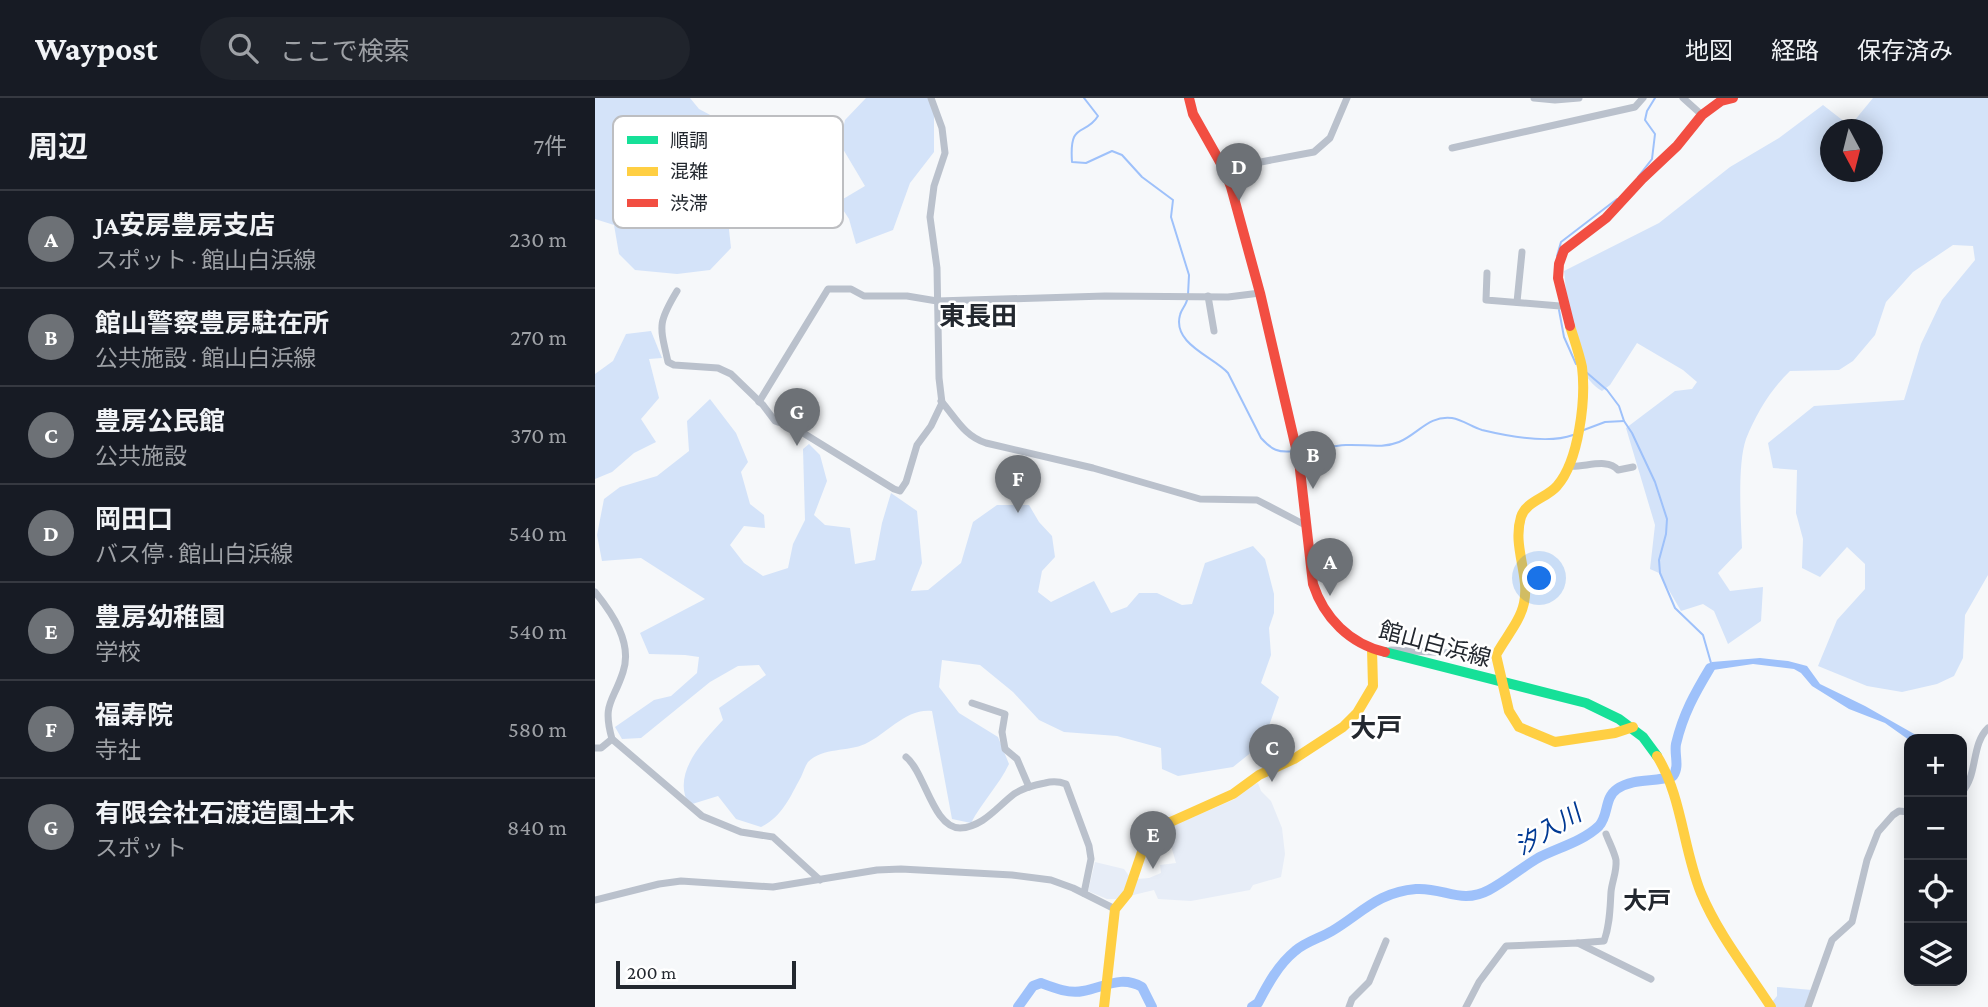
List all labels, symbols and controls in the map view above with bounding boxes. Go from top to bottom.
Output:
search box [200,17,690,80]
icon: search [224,29,262,67]
text: Waypost [35,30,158,67]
text: ここで検索 [280,37,410,66]
text: 地図 [1685,37,1733,64]
text: 経路 [1771,37,1819,64]
text: 保存済み [1857,37,1953,64]
legend [613,116,843,228]
north arrow [1820,119,1883,182]
text: 周辺 [28,130,88,163]
text: 順調 [670,130,708,151]
text: 7件 [533,133,567,159]
pin: D [1216,143,1262,201]
text: 混雑 [670,161,708,182]
text: 渋滞 [670,193,708,214]
text: JA安房豊房支店 [95,211,275,240]
text: A [44,226,58,252]
text: 230 m [509,226,567,252]
text: スポット · 館山白浜線 [95,247,316,273]
district label: 東長田 [939,302,1017,331]
text: 館山警察豊房駐在所 [95,309,329,338]
text: B [44,324,58,350]
text: 270 m [510,324,567,350]
text: 公共施設 · 館山白浜線 [95,345,316,371]
pin: G [774,388,820,446]
text: 豊房公民館 [95,407,225,436]
text: C [44,422,58,448]
text: 370 m [510,422,567,448]
pin: B [1290,431,1336,489]
text: 公共施設 [95,443,187,469]
pin: F [995,455,1041,513]
text: 岡田口 [95,505,173,534]
text: D [43,520,59,546]
text: 540 m [509,520,567,546]
pin: A [1307,538,1353,596]
text: バス停 · 館山白浜線 [95,541,293,567]
your location [1522,561,1556,595]
text: 豊房幼稚園 [95,603,225,632]
street label: 館山白浜線 [1376,617,1494,671]
text: E [44,618,58,644]
text: 540 m [509,618,567,644]
text: 学校 [95,639,141,665]
text: 福寿院 [95,701,173,730]
district label: 大戸 [1350,714,1402,743]
text: F [45,716,57,742]
text: 580 m [508,716,567,742]
pin: C [1249,724,1295,782]
map controls [1904,734,1967,986]
button: + [1904,734,1967,797]
text: 寺社 [95,737,141,763]
button: − [1904,797,1967,860]
water label: 汐入川 [1510,798,1588,860]
text: 有限会社石渡造園土木 [95,799,355,828]
pin: E [1130,811,1176,869]
text: G [44,814,58,840]
text: 840 m [507,814,567,840]
text: スポット [95,835,187,861]
button: locate [1904,860,1967,923]
district label: 大戸 [1623,887,1671,914]
button: layers [1904,923,1967,986]
scale bar [616,958,796,990]
text: 200 m [627,962,676,983]

